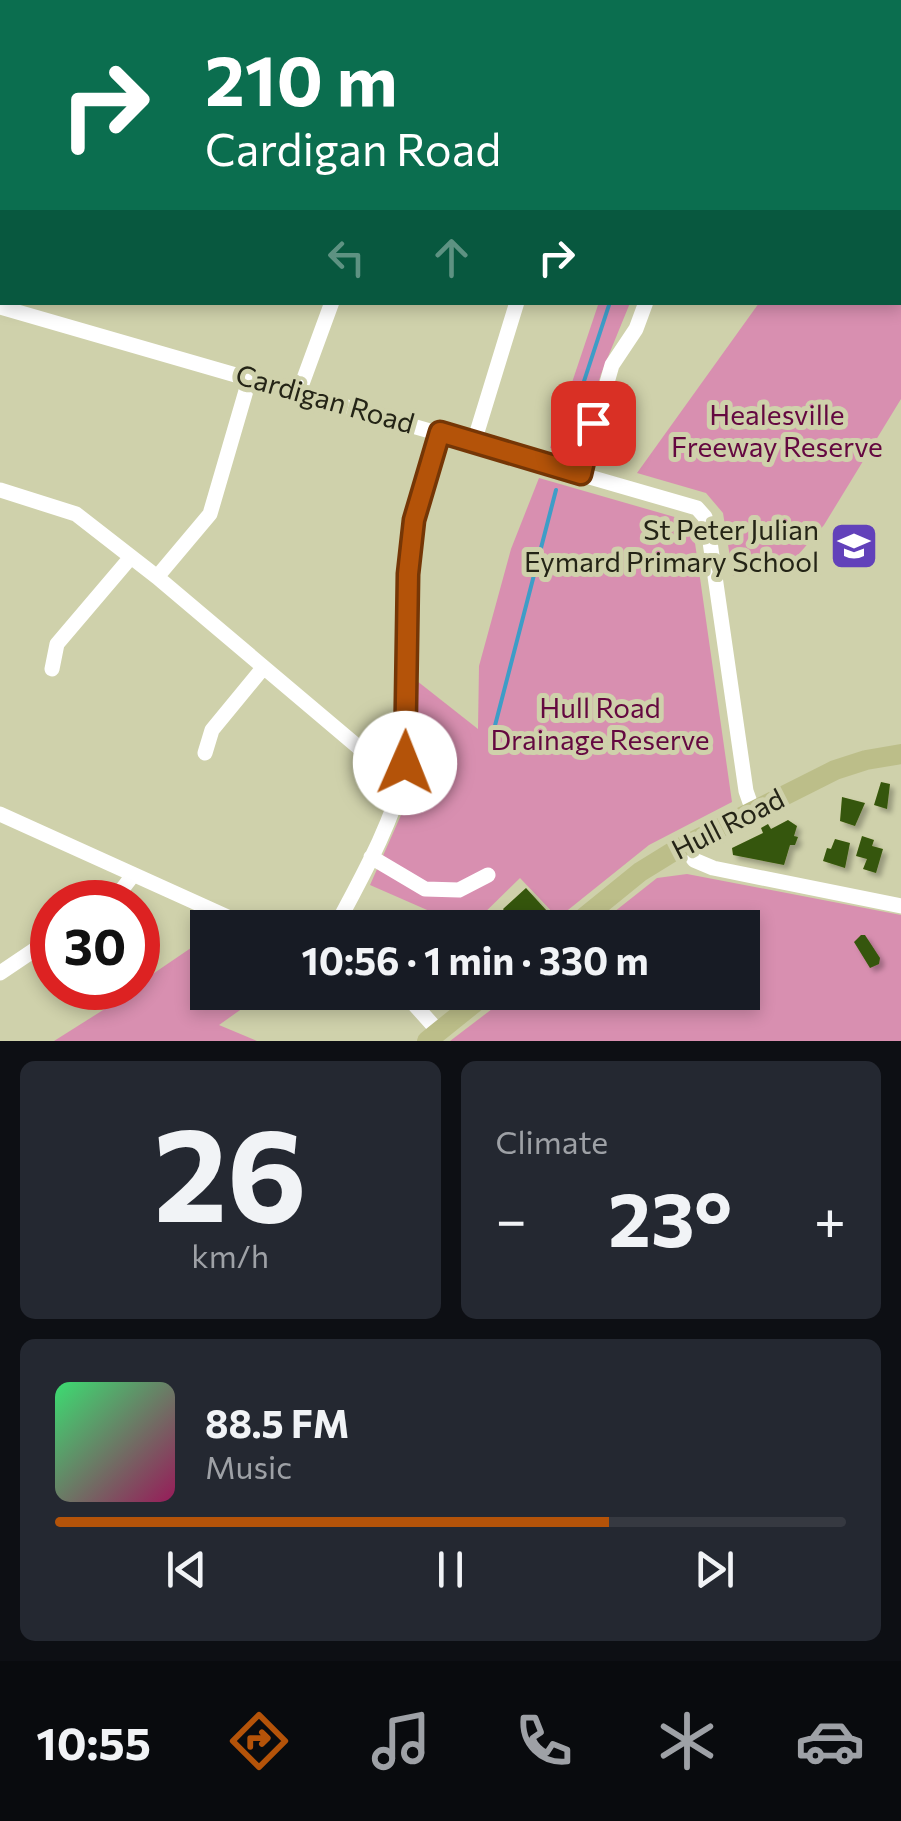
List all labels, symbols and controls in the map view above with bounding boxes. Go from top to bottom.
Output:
text: 210 m [205,35,397,120]
icon: right [40,40,170,170]
text: Cardigan Road [205,120,501,175]
icon: left [319,230,374,285]
icon: ahead [424,230,479,285]
icon: right [529,230,584,285]
street label: Cardigan Road [232,356,419,440]
pin [551,381,636,466]
icon: arrive [566,396,621,451]
park label: Healesville Freeway Reserve [671,397,883,463]
place label: St Peter Julian Eymard Primary School [524,512,819,578]
school or university icon: St Peter Julian Eymard Primary School [828,520,880,572]
park label: Hull Road Drainage Reserve [490,690,710,756]
position arrow [353,711,457,815]
street label: Hull Road [666,780,789,866]
speed limit sign: 30 [30,880,160,1010]
text: 10:56 · 1 min · 330 m [301,936,649,983]
text: 26 [154,1090,307,1249]
text: Climate [496,1121,608,1161]
text: 23° [608,1171,732,1262]
text: − [496,1184,527,1251]
text: + [814,1184,846,1251]
text: km/h [191,1235,269,1275]
text: 88.5 FM [205,1399,350,1446]
text: Music [205,1446,292,1486]
icon: previous [159,1542,214,1597]
icon: pause [423,1542,478,1597]
icon: next [687,1542,742,1597]
icon: directions [224,1706,294,1776]
icon: music [366,1706,436,1776]
icon: phone [509,1706,579,1776]
icon: climate [652,1706,722,1776]
icon: car [795,1706,865,1776]
text: 10:55 [36,1714,151,1769]

